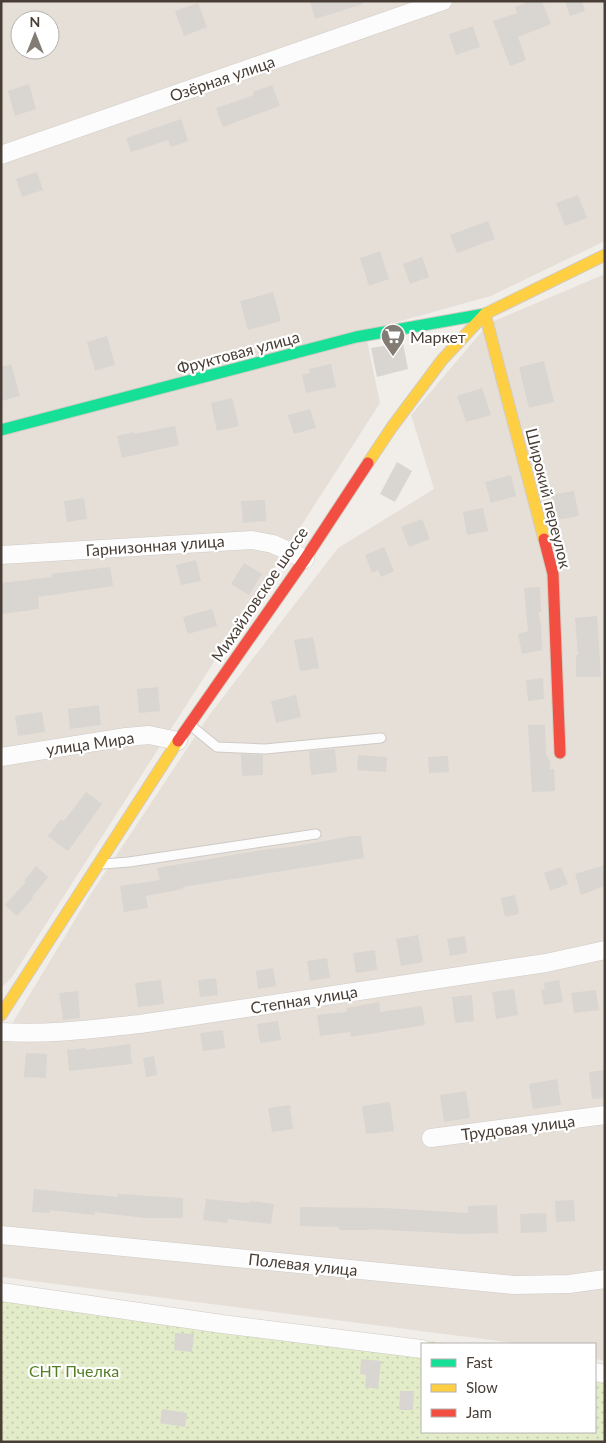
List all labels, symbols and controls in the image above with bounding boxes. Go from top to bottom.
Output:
north arrow [10,10,60,60]
text: N [30,13,40,30]
street label: Озёрная улица [167,51,277,105]
supermarket icon: Маркет [380,323,406,357]
street label: Фруктовая улица [175,327,301,377]
place label: Маркет [410,327,466,346]
street label: Широкий переулок [522,426,576,571]
street label: Михайловское шоссе [207,523,311,665]
street label: Гарнизонная улица [85,531,225,559]
street label: улица Мира [45,727,135,759]
street label: Степная улица [249,981,359,1017]
street label: Трудовая улица [460,1111,576,1143]
street label: Полевая улица [247,1249,359,1279]
legend [421,1343,596,1433]
text: Fast [466,1353,493,1371]
park label: СНТ Пчелка [29,1361,119,1380]
text: Slow [466,1378,498,1396]
text: Jam [466,1403,492,1421]

